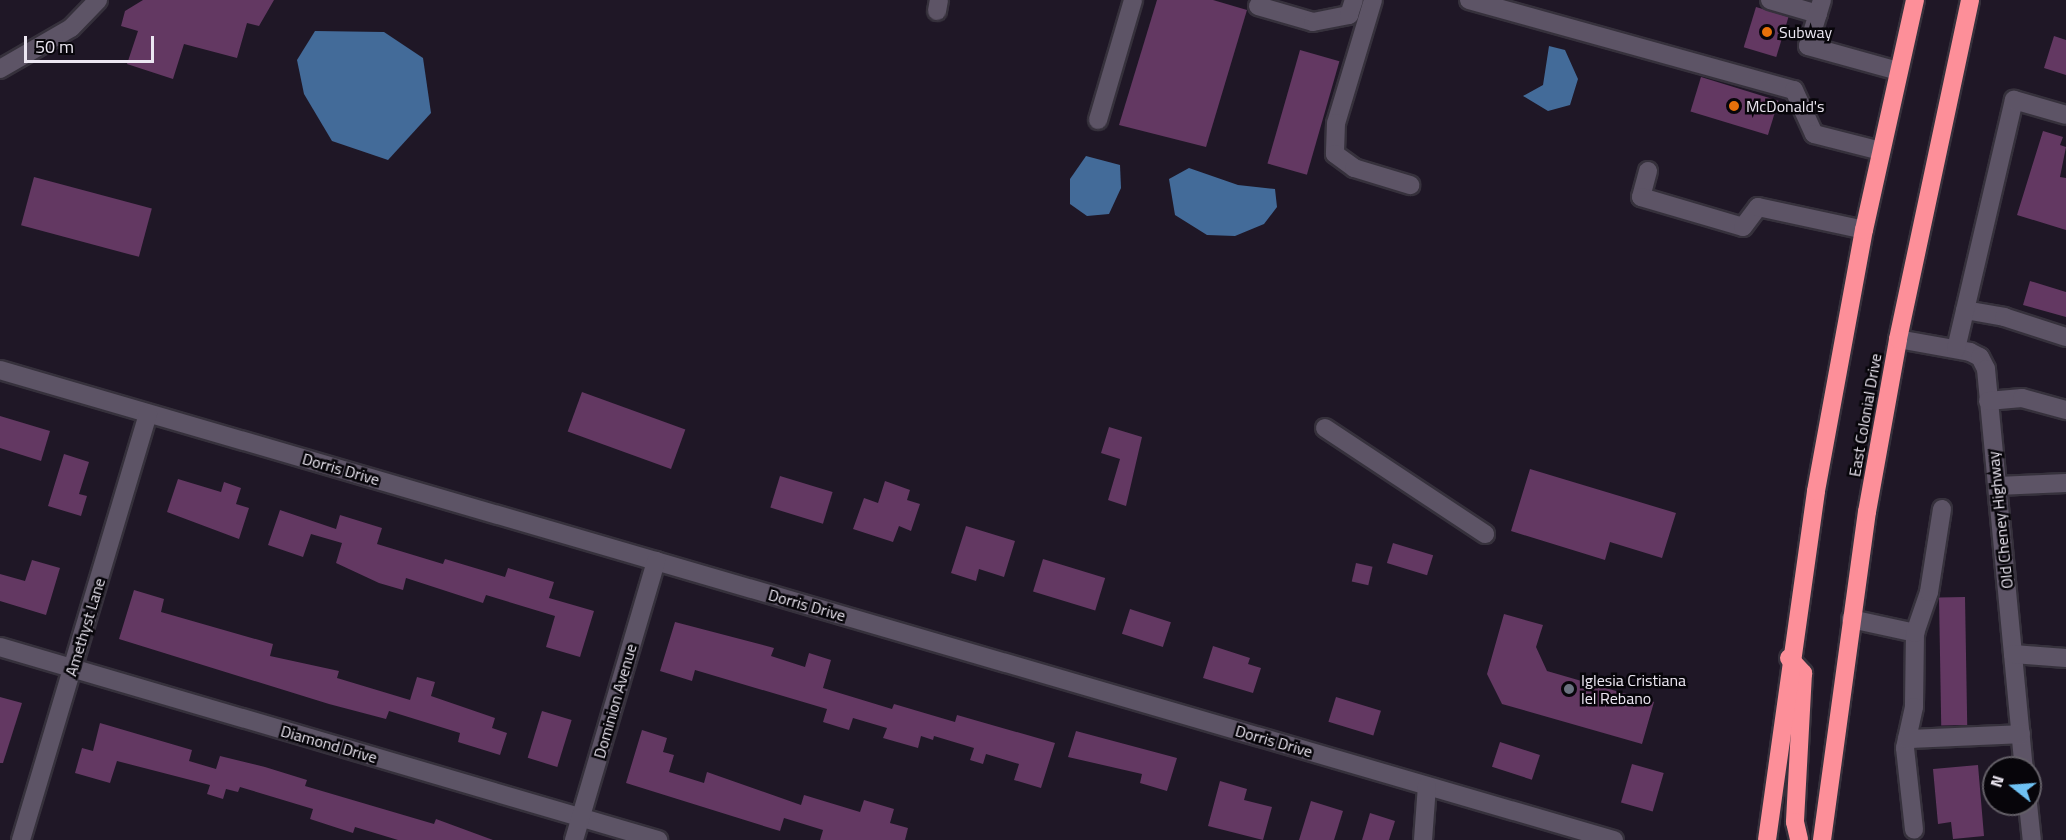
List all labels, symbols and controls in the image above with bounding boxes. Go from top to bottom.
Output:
place label: Subway [1779,22,1832,42]
scale bar [27,24,158,62]
marker: Subway [1760,25,1774,39]
text: 50 m [35,33,74,60]
place label: McDonald's [1746,96,1825,116]
marker: McDonald's [1727,99,1741,113]
street label: East Colonial Drive [1845,352,1885,478]
street label: Dorris Drive [300,449,382,489]
street label: Old Cheney Highway [1983,450,2017,590]
street label: Amethyst Lane [61,576,109,678]
street label: Dorris Drive [766,585,848,625]
street label: Dominion Avenue [589,641,641,761]
place label: Iglesia Cristiana lel Rebano [1581,670,1686,708]
marker: Iglesia Cristiana lel Rebano [1562,682,1576,696]
street label: Diamond Drive [279,721,379,767]
street label: Dorris Drive [1233,721,1315,761]
north arrow [1982,756,2042,816]
text: N [1984,773,2010,790]

